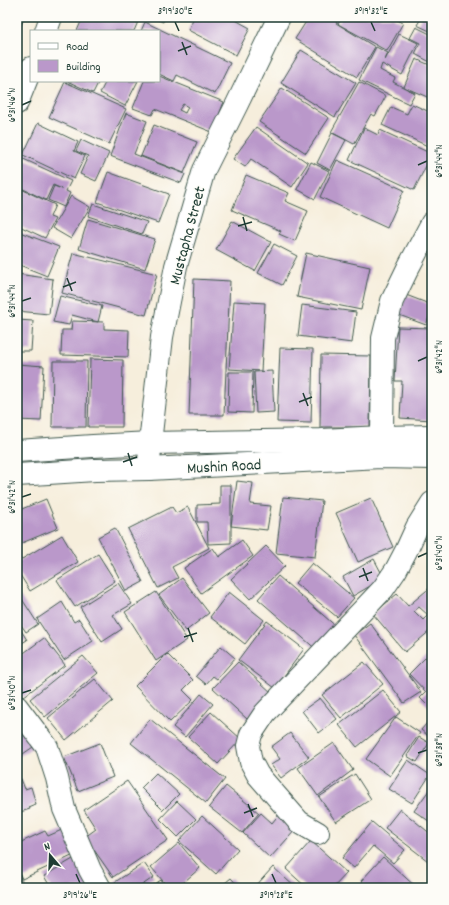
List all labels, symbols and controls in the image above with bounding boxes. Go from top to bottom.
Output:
text: 3°19'30"E [158,5,193,19]
text: 3°19'32"E [354,5,388,19]
legend [30,30,160,82]
text: Road [66,39,88,56]
text: Building [66,59,101,76]
text: 6°31'46"N [6,88,20,122]
text: 6°31'44"N [433,144,447,178]
street label: Mustapha Street [164,184,213,287]
text: 6°31'44"N [6,284,20,318]
text: 6°31'42"N [433,340,447,374]
street label: Mushin Road [186,454,262,481]
text: 6°31'42"N [6,480,20,514]
text: 6°31'40"N [433,536,447,570]
text: 6°31'40"N [6,676,20,710]
text: 6°31'38"N [433,733,447,767]
north arrow [30,835,70,875]
text: N [42,839,53,856]
text: 3°19'26"E [63,889,97,903]
text: 3°19'28"E [260,889,293,903]

